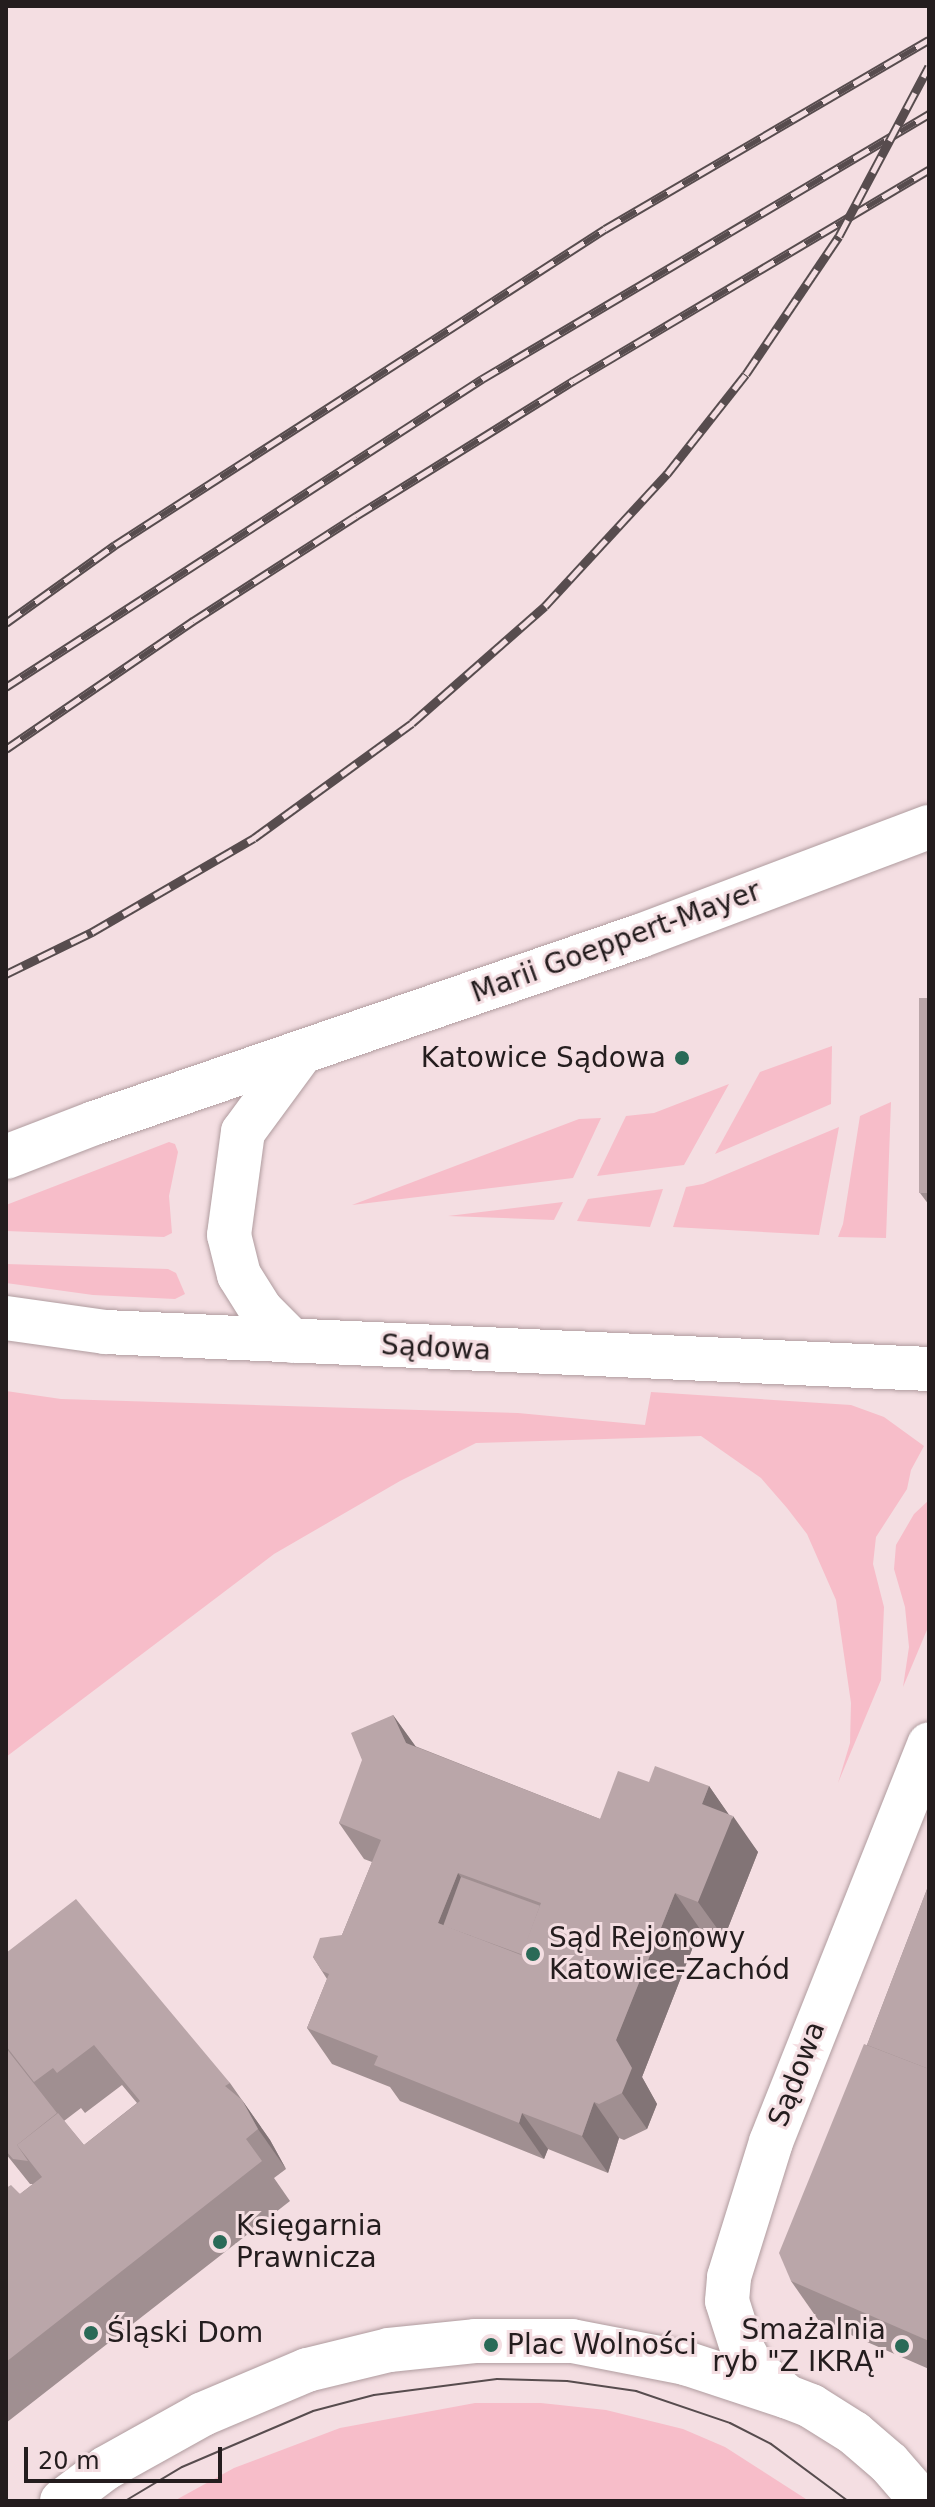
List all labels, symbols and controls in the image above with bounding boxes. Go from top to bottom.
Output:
street label: Marii Goeppert-Mayer [467,874,765,1010]
place label: Katowice Sądowa [421,1041,666,1075]
marker: Katowice Sądowa [673,1049,691,1067]
street label: Sądowa [380,1328,492,1368]
place label: Sąd Rejonowy Katowice-Zachód [549,1921,790,1987]
marker: Sąd Rejonowy Katowice-Zachód [524,1945,542,1963]
street label: Sądowa [762,2017,832,2131]
place label: Księgarnia Prawnicza [236,2209,383,2275]
marker: Księgarnia Prawnicza [211,2233,229,2251]
place label: Smażalnia ryb "Z IKRĄ" [712,2313,886,2379]
place label: Śląski Dom [107,2316,263,2350]
marker: Śląski Dom [82,2324,100,2342]
place label: Plac Wolności [507,2328,697,2362]
marker: Plac Wolności [482,2336,500,2354]
marker: Smażalnia ryb "Z IKRĄ" [893,2337,911,2355]
scale bar [28,2431,226,2481]
text: 20 m [38,2447,100,2475]

